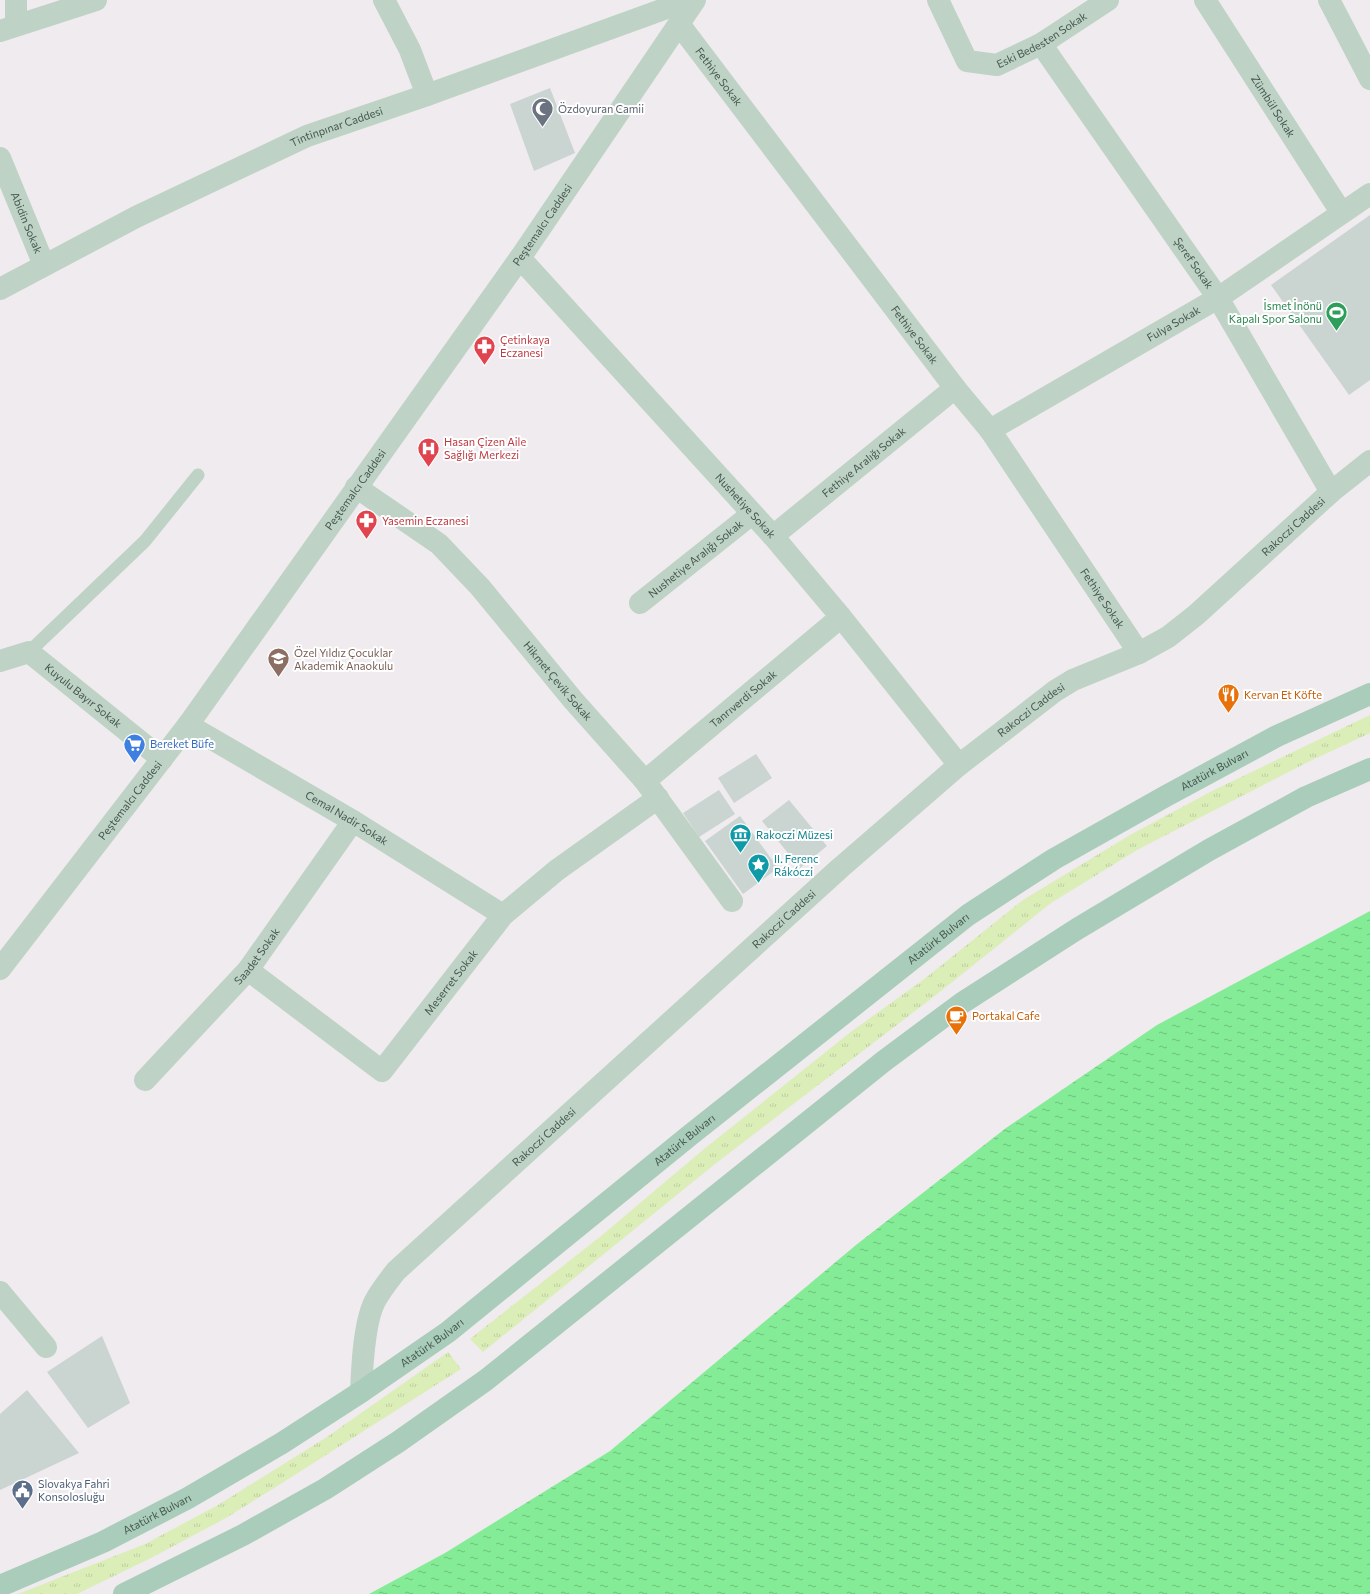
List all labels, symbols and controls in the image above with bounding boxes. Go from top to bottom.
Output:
street label: Eski Bedesten Sokak [994,9,1089,70]
street label: Fethiye Sokak [693,45,746,108]
street label: Zümbül Sokak [1249,72,1298,139]
mosque icon: Özdoyuran Camii [529,96,555,129]
place label: Özdoyuran Camii [558,101,644,115]
street label: Tintinpınar Caddesi [288,104,384,149]
street label: Peştemalcı Caddesi [510,181,574,268]
street label: Abidin Sokak [9,190,46,255]
street label: Şeref Sokak [1172,235,1216,291]
place label: İsmet İnönü Kapalı Spor Salonu [1229,298,1322,325]
sports icon: İsmet İnönü Kapalı Spor Salonu [1324,299,1350,332]
street label: Fethiye Sokak [889,303,941,366]
street label: Fulya Sokak [1144,303,1202,344]
pharmacy icon: Çetinkaya Eczanesi [472,333,498,366]
place label: Çetinkaya Eczanesi [500,333,550,359]
street label: Fethiye Aralığı Sokak [819,424,908,500]
hospital icon: Hasan Çizen Aile Sağlığı Merkezi [416,435,442,468]
place label: Hasan Çizen Aile Sağlığı Merkezi [444,435,526,461]
street label: Peştemalcı Caddesi [322,446,388,532]
street label: Nushetiye Sokak [713,470,779,541]
street label: Rakoczi Caddesi [1258,494,1327,558]
pharmacy icon: Yasemin Eczanesi [353,508,379,541]
place label: Yasemin Eczanesi [382,514,469,527]
street label: Nushetiye Aralığı Sokak [645,517,745,600]
street label: Fethiye Sokak [1078,566,1128,631]
street label: Hikmet Çevik Sokak [521,638,595,723]
place label: Özel Yıldız Çocuklar Akademik Anaokulu [294,645,393,672]
school or university icon: Özel Yıldız Çocuklar Akademik Anaokulu [266,646,292,679]
street label: Kuyulu Bayır Sokak [43,660,125,730]
street label: Tanrıverdi Sokak [707,667,779,730]
street label: Rakoczi Caddesi [995,680,1067,739]
restaurant icon: Kervan Et Köfte [1215,682,1241,715]
place label: Kervan Et Köfte [1244,688,1322,701]
supermarket icon: Bereket Büfe [121,731,147,764]
place label: Bereket Büfe [150,737,214,750]
street label: Atatürk Bulvarı [1178,746,1250,793]
street label: Peştemalcı Caddesi [95,758,164,842]
street label: Cemal Nadir Sokak [303,788,391,847]
museum icon: Rakoczi Müzesi [728,822,754,855]
place label: Rakoczi Müzesi [756,828,833,841]
place icon: II. Ferenc Rákóczi [745,852,771,885]
place label: II. Ferenc Rákóczi [774,852,818,878]
street label: Rakoczi Caddesi [749,887,818,951]
street label: Atatürk Bulvarı [904,910,971,967]
street label: Saadet Sokak [231,925,282,987]
street label: Meserret Sokak [421,947,480,1017]
cafe icon: Portakal Cafe [944,1003,970,1036]
place label: Portakal Cafe [972,1009,1040,1022]
street label: Rakoczi Caddesi [509,1104,578,1168]
street label: Atatürk Bulvarı [651,1111,718,1168]
street label: Atatürk Bulvarı [397,1315,466,1369]
public building icon: Slovakya Fahri Konsolosluğu [9,1477,35,1510]
place label: Slovakya Fahri Konsolosluğu [38,1477,110,1503]
street label: Atatürk Bulvarı [121,1491,194,1537]

